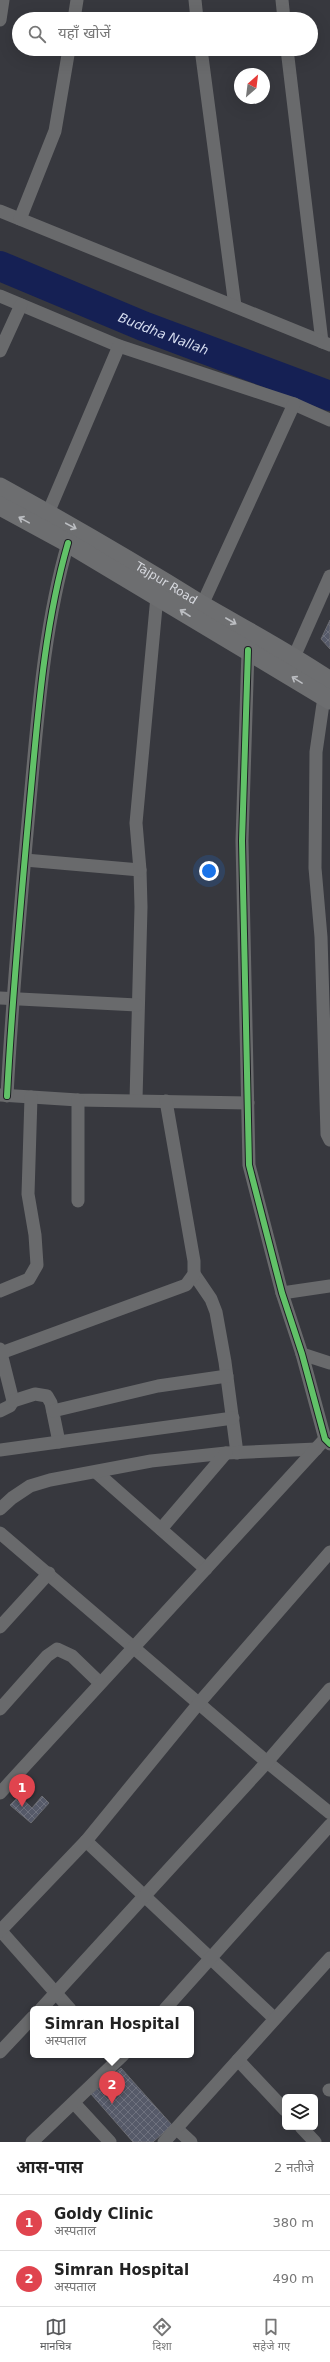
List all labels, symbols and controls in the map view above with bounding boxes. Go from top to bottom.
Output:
search box [12,12,318,56]
icon: search [26,23,48,45]
text: यहाँ खोजें [58,24,111,42]
north arrow [234,68,270,104]
water label: Buddha Nallah [116,310,211,358]
one-way arrow [18,516,30,523]
one-way arrow [65,523,77,530]
street label: Tajpur Road [132,558,200,607]
one-way arrow [179,609,191,617]
one-way arrow [225,618,237,626]
one-way arrow [291,675,303,683]
your location [199,861,219,881]
pin: 1 [9,1774,35,1807]
popup [30,2006,194,2058]
text: Simran Hospital [44,2015,180,2033]
text: अस्पताल [44,2033,86,2048]
pin: 2 [99,2071,125,2104]
map controls [282,2094,318,2130]
button: layers [282,2094,318,2130]
text: आस-पास [16,2157,83,2177]
text: 2 नतीजे [274,2160,314,2175]
text: Goldy Clinic [54,2205,154,2223]
text: 1 [24,2215,34,2230]
text: 380 m [272,2215,314,2230]
text: अस्पताल [54,2223,96,2238]
text: Simran Hospital [54,2261,189,2279]
text: 2 [24,2271,34,2286]
text: 490 m [272,2271,314,2286]
text: अस्पताल [54,2279,96,2294]
tab: मानचित्र [40,2316,71,2354]
tab: दिशा [151,2316,173,2354]
tab: सहेजे गए [253,2316,290,2354]

